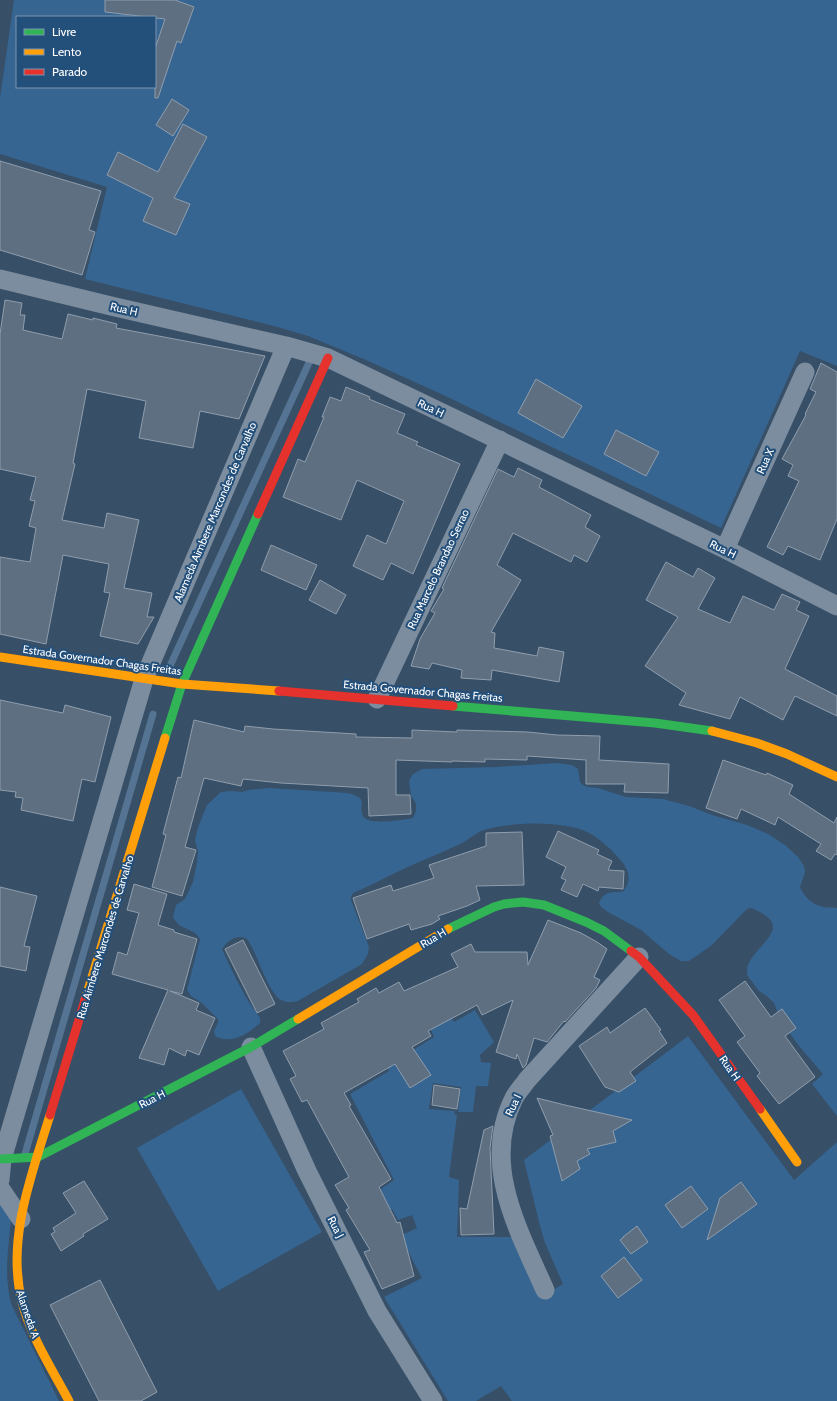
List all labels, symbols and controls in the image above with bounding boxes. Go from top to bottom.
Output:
legend [16,16,156,88]
text: Livre [52,24,76,39]
text: Lento [52,44,82,59]
text: Parado [52,64,88,79]
street label: Rua H [109,299,139,319]
street label: Rua H [415,396,447,420]
street label: Alameda Aimbere Marcondes de Carvalho [171,420,259,604]
street label: Rua X [753,446,777,476]
street label: Rua Marcelo Brandao Serrao [404,507,472,631]
street label: Rua H [707,537,739,561]
street label: Estrada Governador Chagas Freitas [22,642,183,678]
street label: Estrada Governador Chagas Freitas [343,677,504,705]
street label: Rua Aimbere Marcondes de Carvalho [73,854,137,1020]
street label: Rua H [417,925,449,951]
street label: Rua H [716,1053,744,1083]
street label: Rua H [136,1086,168,1112]
street label: Rua I [502,1092,524,1118]
street label: Rua J [325,1214,347,1240]
street label: Alameda A [13,1288,43,1340]

